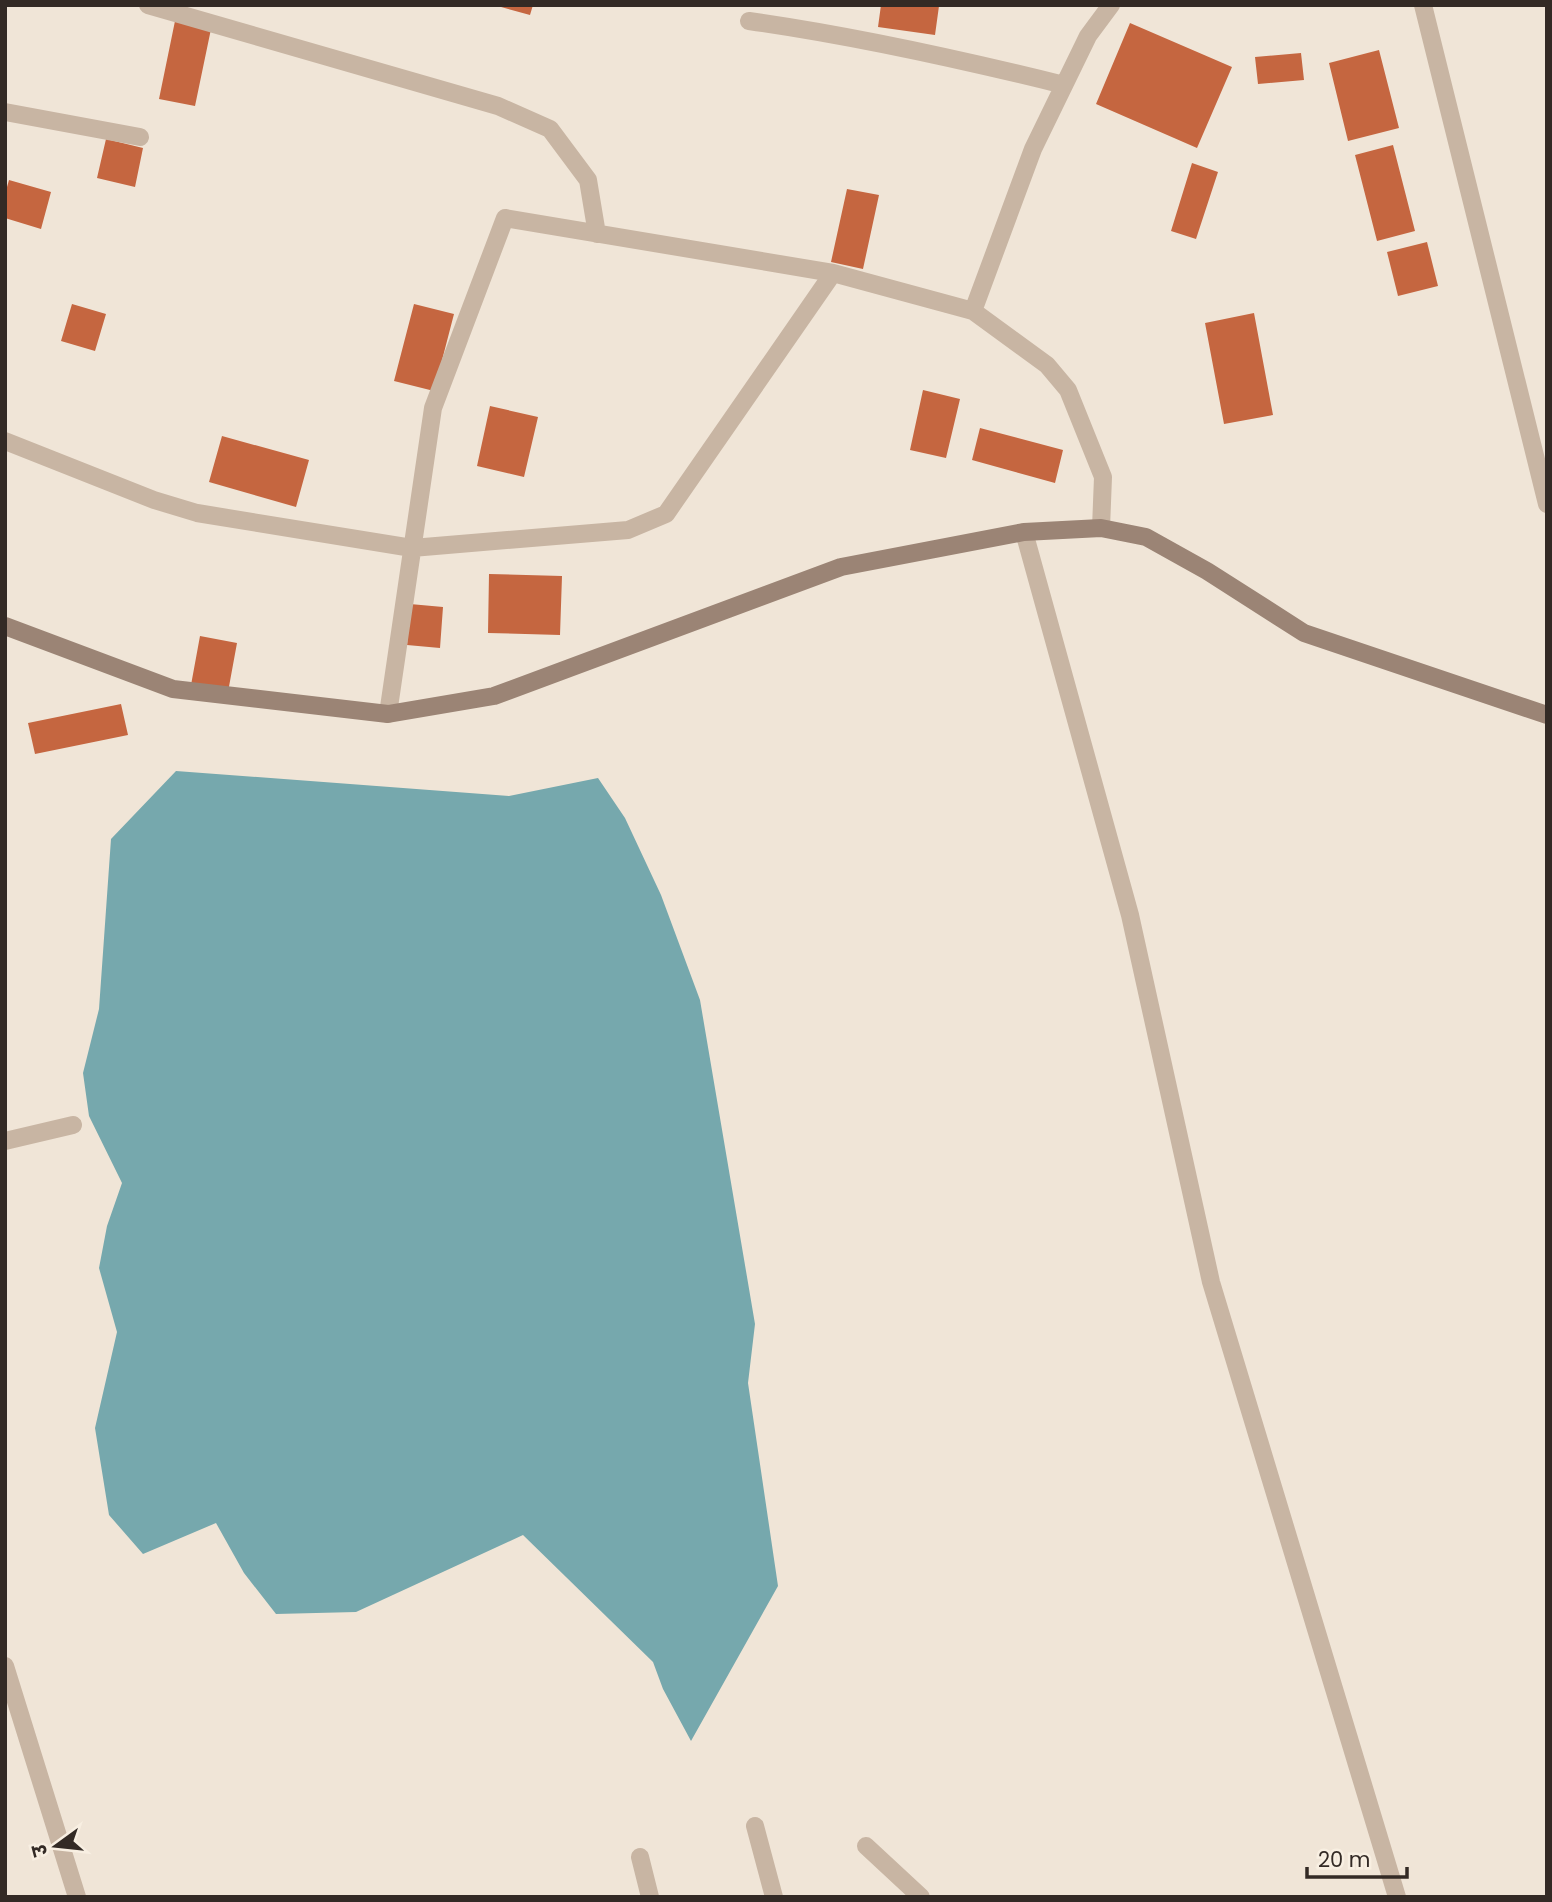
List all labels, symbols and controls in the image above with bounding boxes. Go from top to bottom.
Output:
north arrow [21,1811,91,1881]
scale bar [1307,1836,1407,1880]
text: उ [25,1840,55,1860]
text: 20 m [1318,1845,1371,1874]

